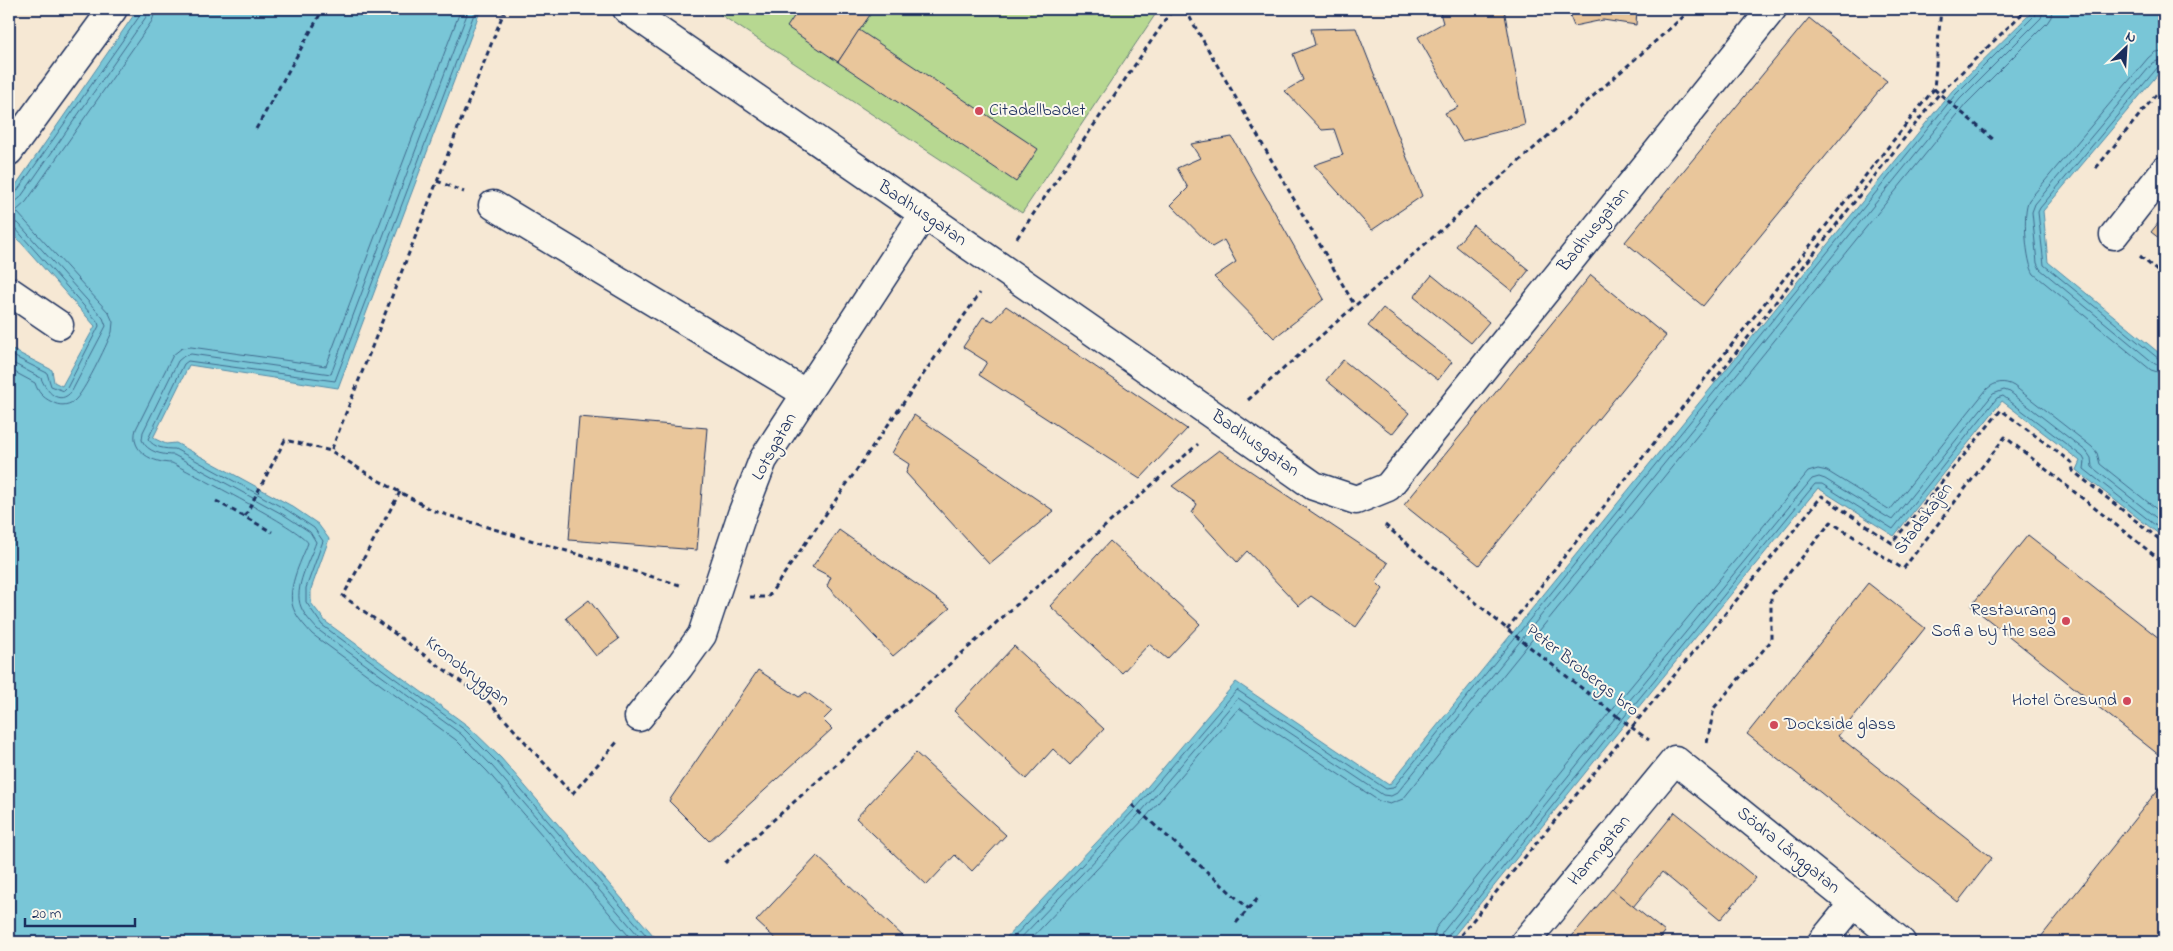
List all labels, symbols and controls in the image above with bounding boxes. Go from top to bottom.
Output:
north arrow [2100,22,2150,72]
text: N [2122,26,2140,49]
place label: Citadellbadet [989,98,1086,124]
marker: Citadellbadet [973,105,985,117]
street label: Badhusgatan [871,174,972,254]
street label: Badhusgatan [1551,182,1637,279]
street label: Badhusgatan [1204,403,1304,485]
street label: Lotsgatan [746,408,805,486]
street label: Stadskajen [1888,477,1960,561]
place label: Restaurang Sofia by the sea [1931,598,2056,645]
marker: Restaurang Sofia by the sea [2060,615,2072,627]
street label: Peter Brobergs bro [1519,618,1644,724]
street label: Kronobryggan [418,631,515,714]
place label: Hotel Öresund [2012,688,2117,714]
marker: Hotel Öresund [2121,695,2133,707]
place label: Dockside glass [1783,712,1896,739]
marker: Dockside glass [1768,719,1780,731]
street label: Södra Långgatan [1730,801,1845,902]
street label: Hamngatan [1563,810,1638,893]
scale bar [25,896,135,928]
text: 20 m [32,903,62,925]

